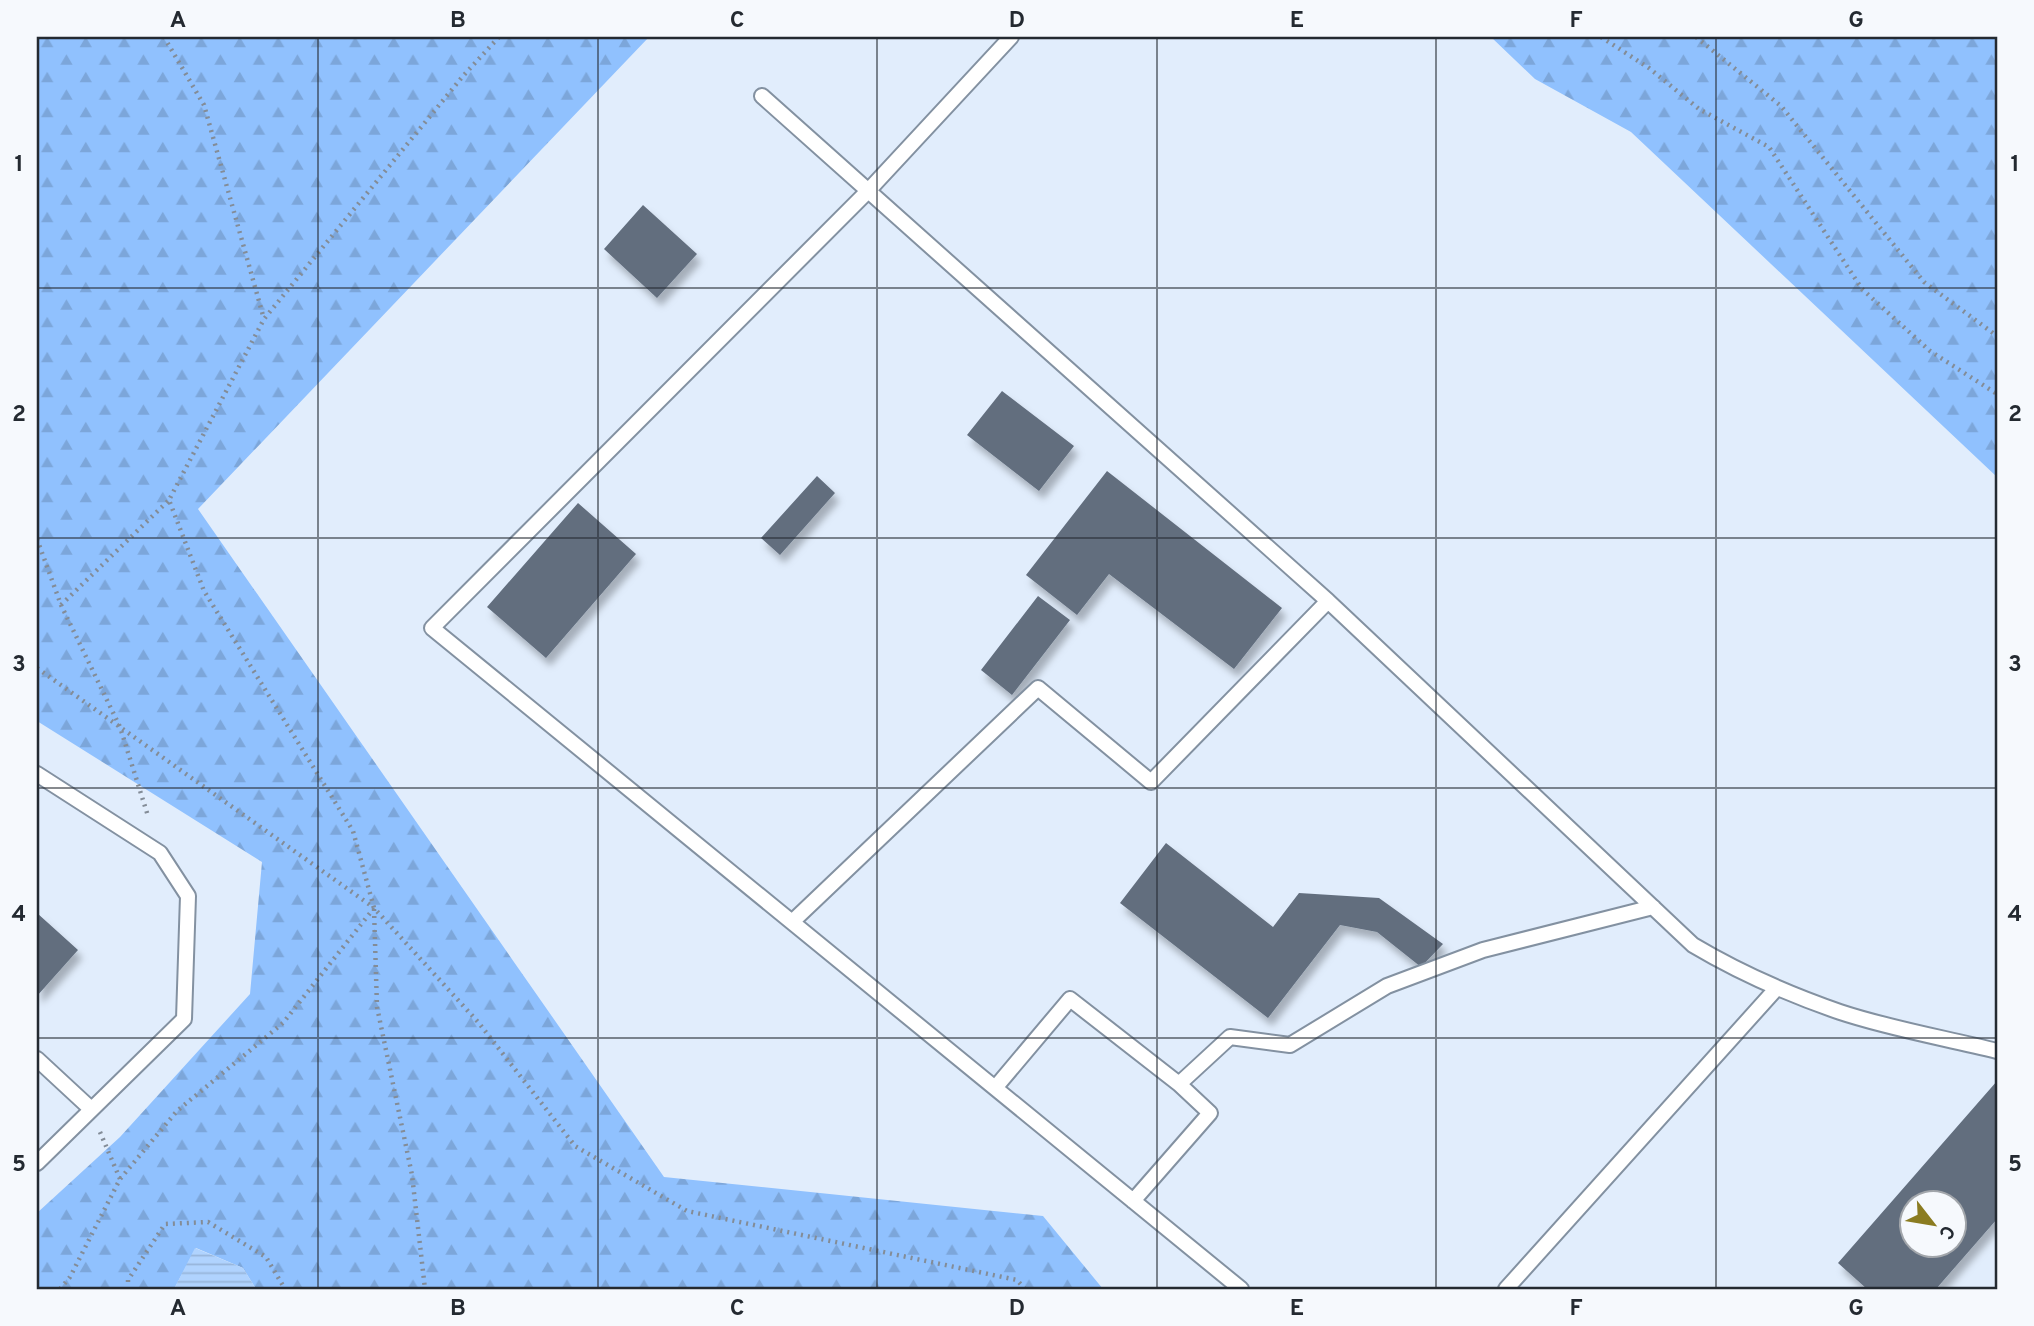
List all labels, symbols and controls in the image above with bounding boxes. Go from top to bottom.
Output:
text: A [170,7,186,36]
text: B [450,7,466,36]
text: C [730,7,744,36]
text: D [1009,7,1025,36]
text: E [1290,7,1304,36]
text: F [1569,7,1583,36]
text: G [1848,7,1864,36]
text: 1 [14,151,24,180]
text: 1 [2010,151,2020,180]
text: 2 [12,401,26,430]
text: 2 [2008,401,2022,430]
text: 3 [12,651,26,680]
text: 3 [2008,651,2022,680]
text: 4 [12,901,26,930]
text: 4 [2008,901,2022,930]
text: 5 [12,1151,26,1180]
text: 5 [2008,1151,2022,1180]
north arrow [1898,1190,1968,1260]
text: С [1932,1220,1959,1243]
text: A [170,1295,186,1324]
text: B [450,1295,466,1324]
text: C [730,1295,744,1324]
text: D [1009,1295,1025,1324]
text: E [1290,1295,1304,1324]
text: F [1569,1295,1583,1324]
text: G [1848,1295,1864,1324]

